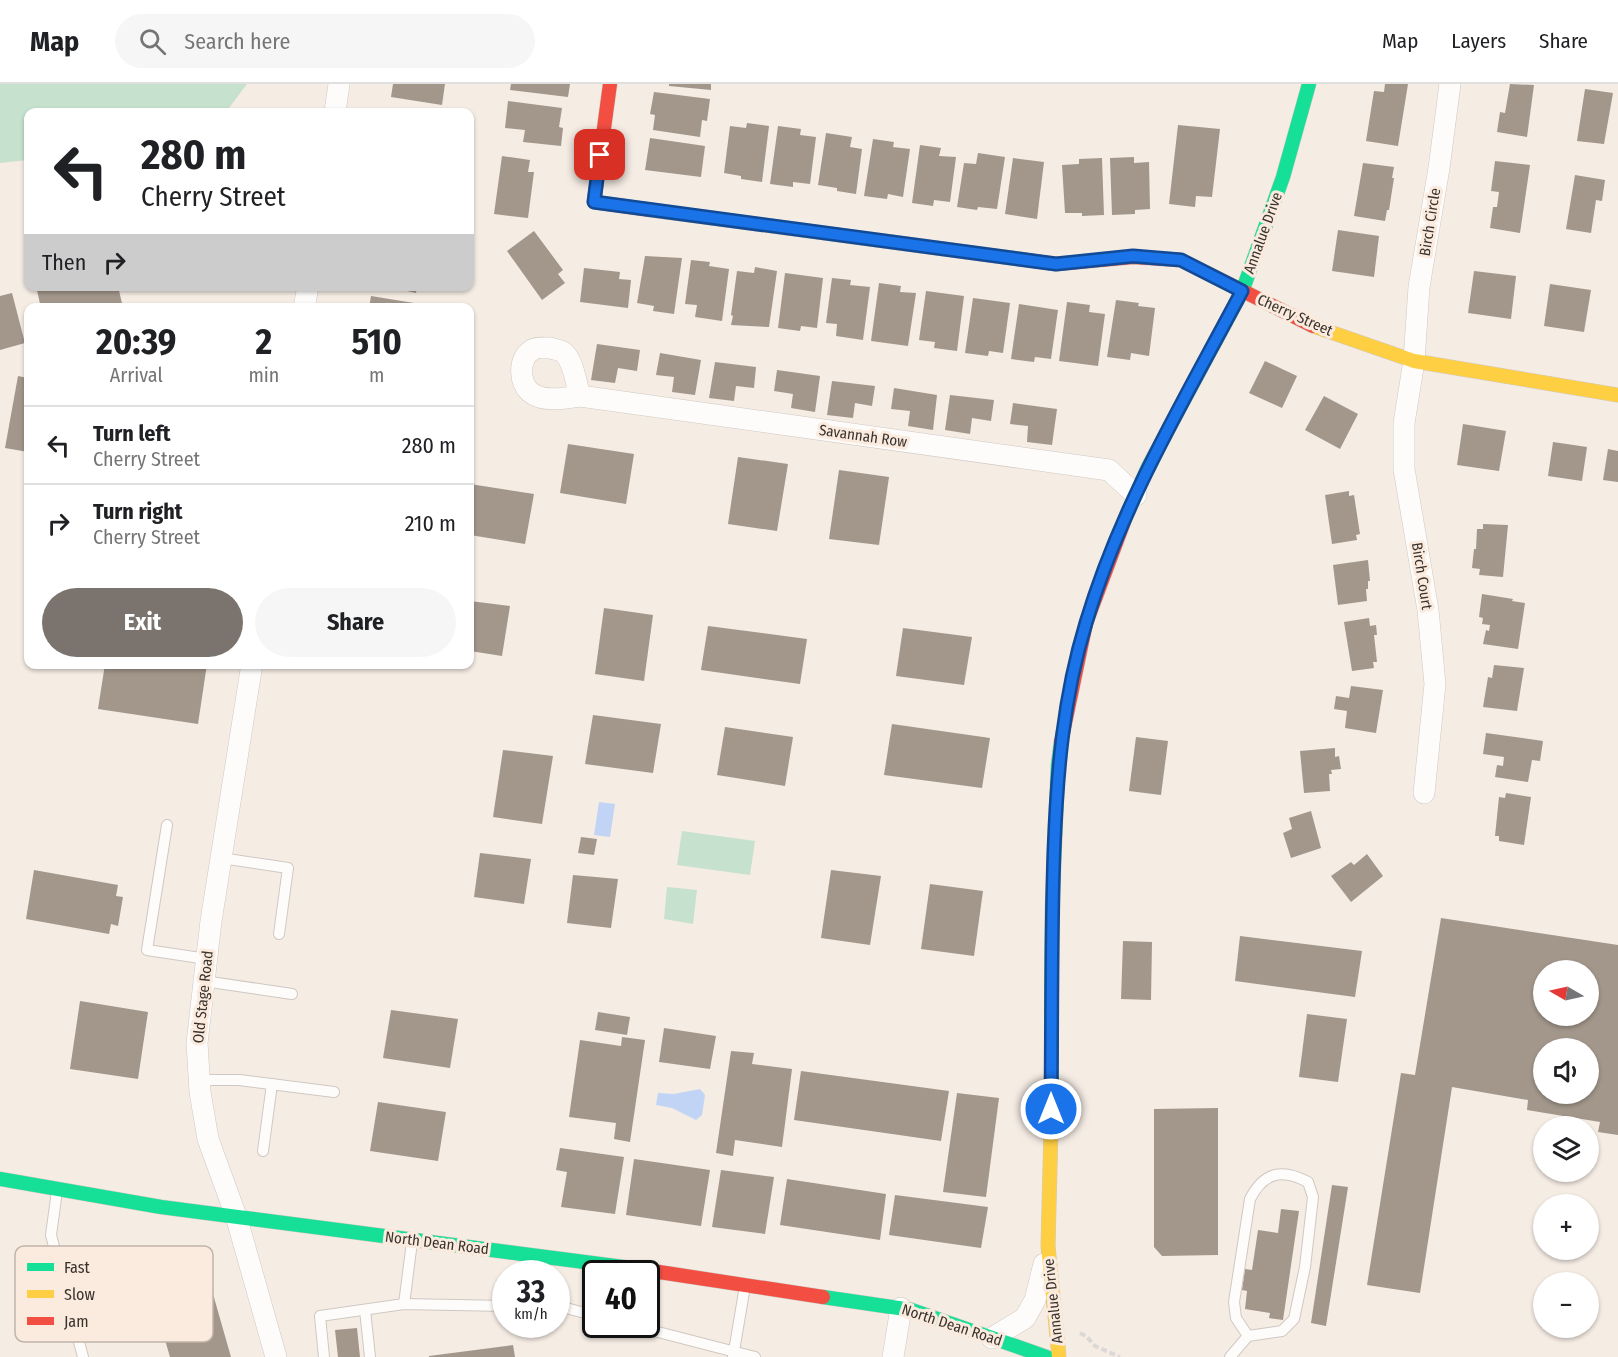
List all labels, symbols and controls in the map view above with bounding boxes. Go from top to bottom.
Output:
search box [115,14,535,68]
text: Map [30,25,79,58]
icon: search [136,25,169,58]
text: Search here [184,28,290,55]
text: Map [1382,28,1418,54]
text: Layers [1451,28,1506,54]
text: Share [1539,28,1588,54]
pin [574,129,625,180]
text: 280 m [141,130,246,180]
icon: left [42,132,120,210]
icon: arrive [583,138,616,171]
text: Cherry Street [141,181,286,213]
street label: Birch Circle [1416,187,1444,257]
street label: Annalue Drive [1240,190,1286,276]
icon: right [98,246,131,279]
text: Then [42,249,86,276]
street label: Cherry Street [1255,290,1335,340]
text: 20:39 [96,320,176,364]
text: 2 [256,320,272,364]
text: 510 [351,320,402,364]
text: Arrival [110,363,163,387]
text: min [248,363,279,387]
text: m [369,363,384,387]
text: Turn left [93,420,171,447]
street label: Savannah Row [818,421,908,451]
icon: left [42,429,75,462]
text: 280 m [402,432,456,459]
text: Cherry Street [93,447,200,471]
text: Turn right [93,498,182,525]
icon: right [42,507,75,540]
text: 210 m [405,510,456,537]
text: Cherry Street [93,525,200,549]
street label: Birch Court [1408,541,1436,611]
button: Exit [42,588,243,657]
button: Share [255,588,456,657]
street label: Old Stage Road [189,950,217,1044]
north arrow [1533,960,1599,1026]
map controls [1533,960,1599,1338]
button: sound [1533,1038,1599,1104]
position arrow [1019,1077,1083,1141]
button: layers [1533,1116,1599,1182]
button: + [1533,1194,1599,1260]
street label: North Dean Road [384,1228,490,1258]
legend [15,1246,213,1342]
text: Fast [64,1258,91,1277]
street label: Annalue Drive [1040,1258,1066,1344]
speed limit sign: 40 [582,1260,660,1338]
button: − [1533,1272,1599,1338]
text: 33 [517,1274,545,1310]
text: Slow [64,1285,95,1304]
street label: North Dean Road [900,1300,1004,1350]
text: km/h [514,1305,548,1323]
text: Jam [64,1312,89,1331]

